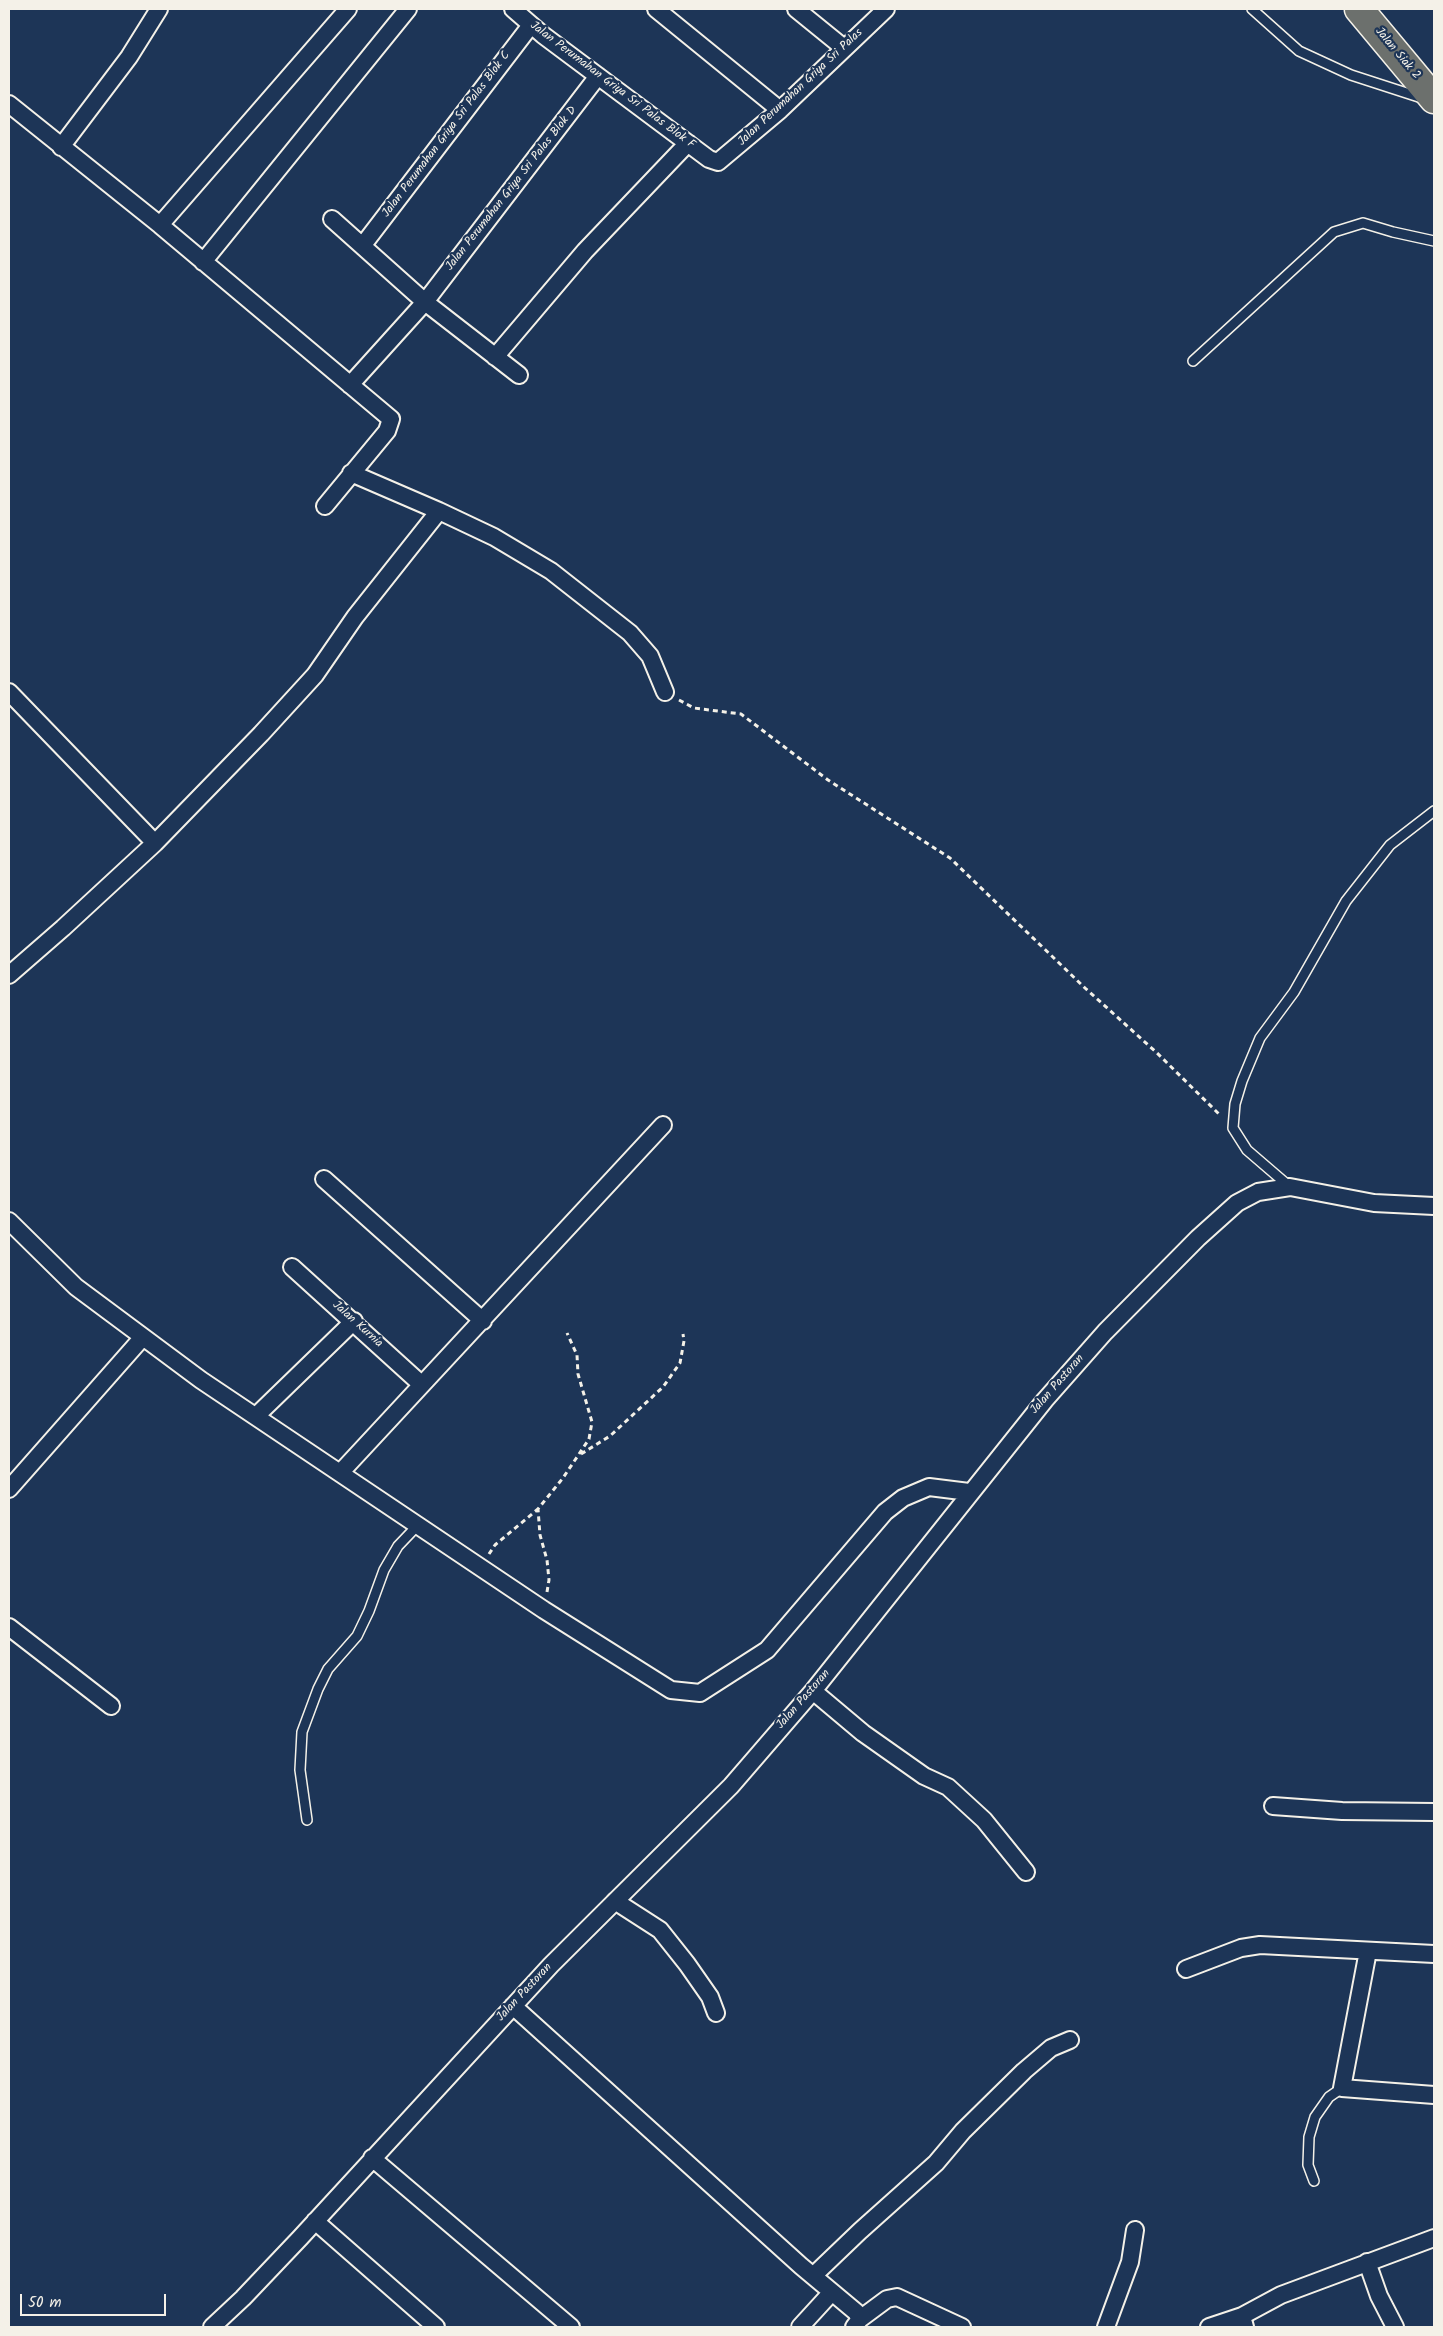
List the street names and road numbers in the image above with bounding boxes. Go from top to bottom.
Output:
street label: Jalan Perumahan Griya Sri Palas Blok F [527,19,697,153]
street label: Jalan Siak 2 [1371,25,1423,83]
street label: Jalan Perumahan Griya Sri Palas [736,26,866,150]
street label: Jalan Perumahan Griya Sri Palas Blok C [380,49,514,221]
street label: Jalan Perumahan Griya Sri Palas Blok D [443,104,581,274]
street label: Jalan Kurnia [329,1299,385,1351]
street label: Jalan Pastoran [1028,1352,1088,1418]
street label: Jalan Pastoran [774,1667,834,1733]
street label: Jalan Pastoran [494,1961,556,2025]

